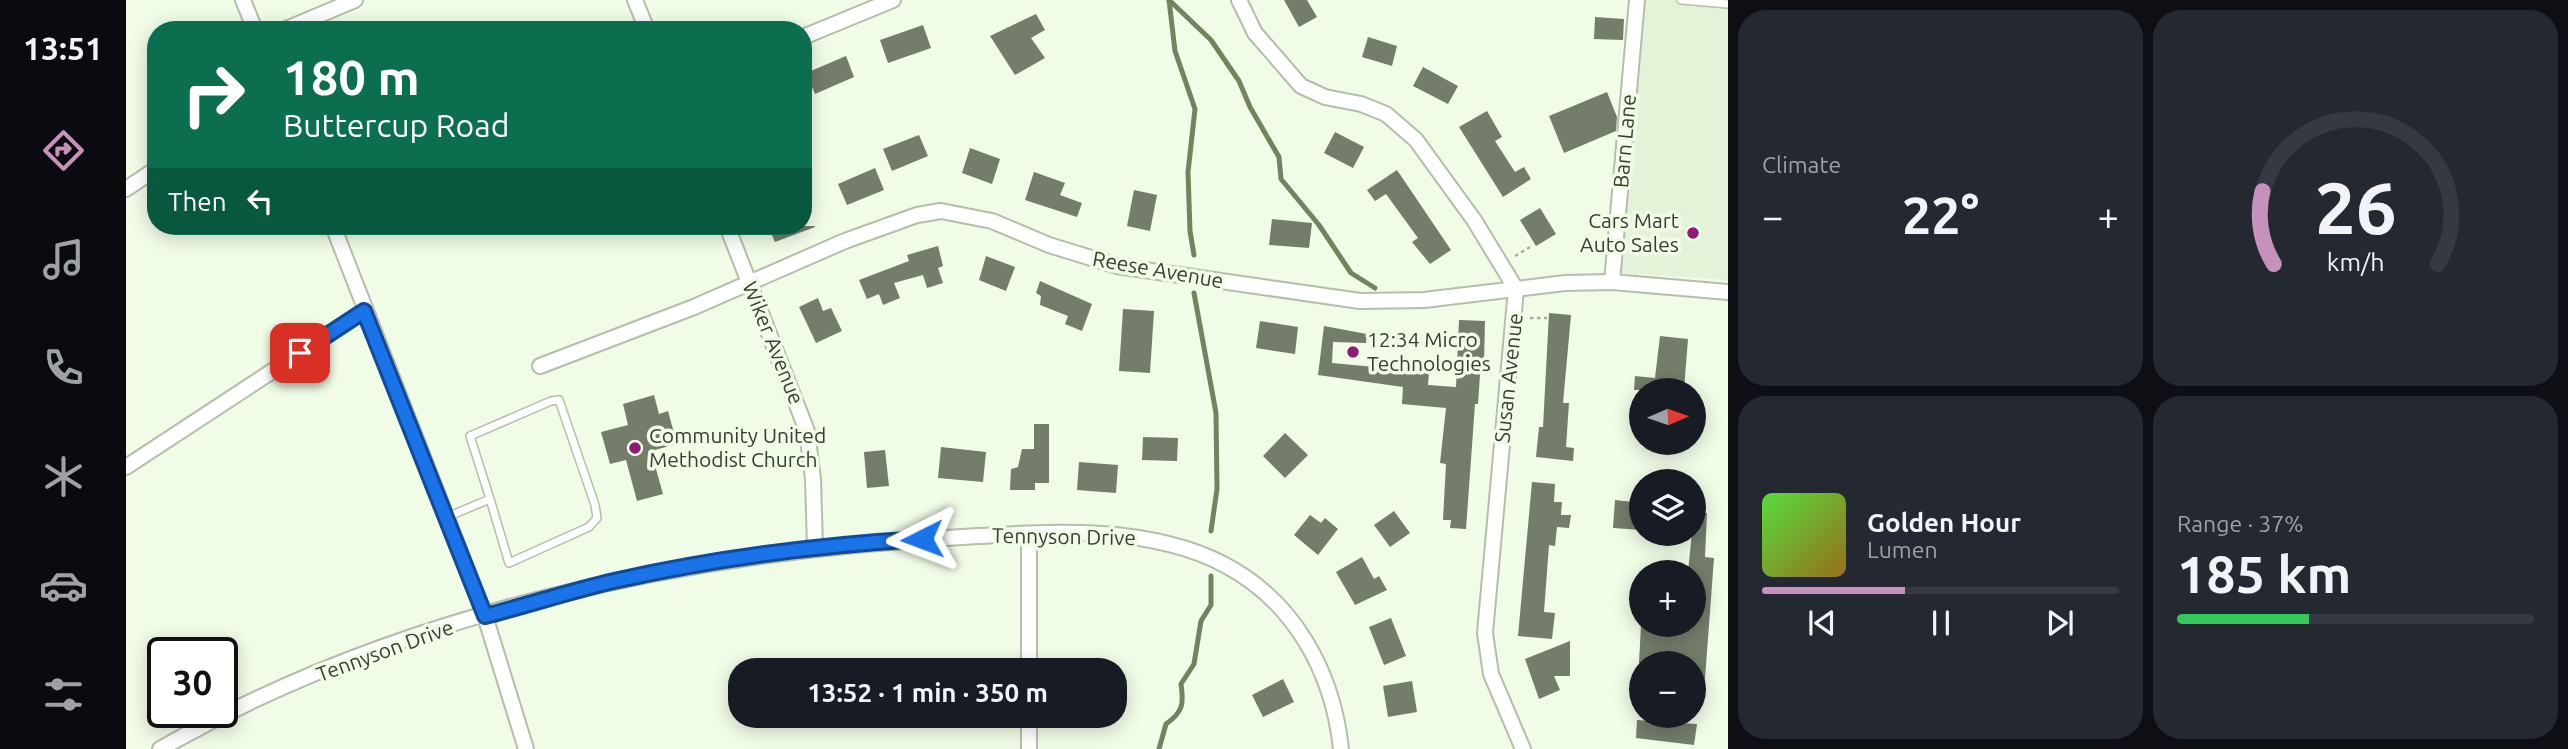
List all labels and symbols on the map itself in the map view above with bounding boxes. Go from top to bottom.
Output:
street label: Barn Lane [1608,93,1640,189]
place label: Cars Mart Auto Sales [1580,208,1679,256]
marker: Cars Mart Auto Sales [1685,225,1701,241]
street label: Reese Avenue [1091,246,1226,292]
street label: Wiker Avenue [738,278,809,408]
street label: Susan Avenue [1489,312,1527,444]
pin [270,323,330,383]
place label: 12:34 Micro Technologies [1367,327,1491,375]
marker: 12:34 Micro Technologies [1345,344,1361,360]
north arrow [1629,378,1706,455]
place label: Community United Methodist Church [649,423,826,471]
marker: Community United Methodist Church [627,440,643,456]
position arrow [885,502,959,576]
street label: Tennyson Drive [992,523,1136,549]
street label: Tennyson Drive [313,614,456,686]
speed limit sign: 30 [147,637,238,728]

